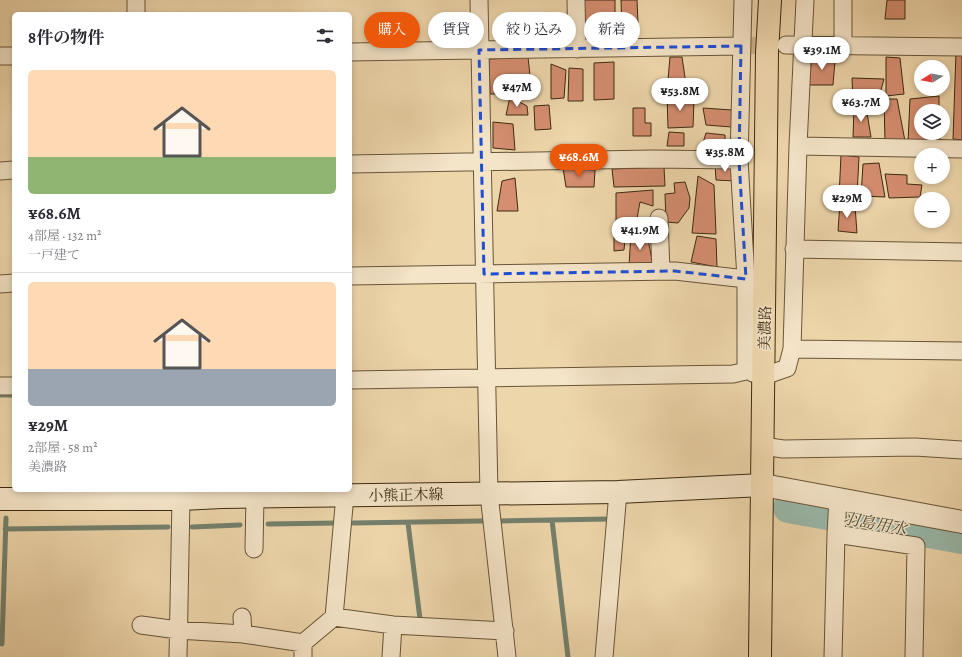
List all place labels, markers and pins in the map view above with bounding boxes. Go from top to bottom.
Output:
pin: ¥39.1M [789,37,855,71]
pin: ¥47M [493,74,541,108]
pin: ¥53.8M [647,78,713,112]
pin: ¥63.7M [828,89,894,123]
pin: ¥35.8M [692,139,758,173]
pin: ¥68.6M [546,144,612,178]
pin: ¥29M [823,185,871,219]
pin: ¥41.9M [607,217,673,251]

